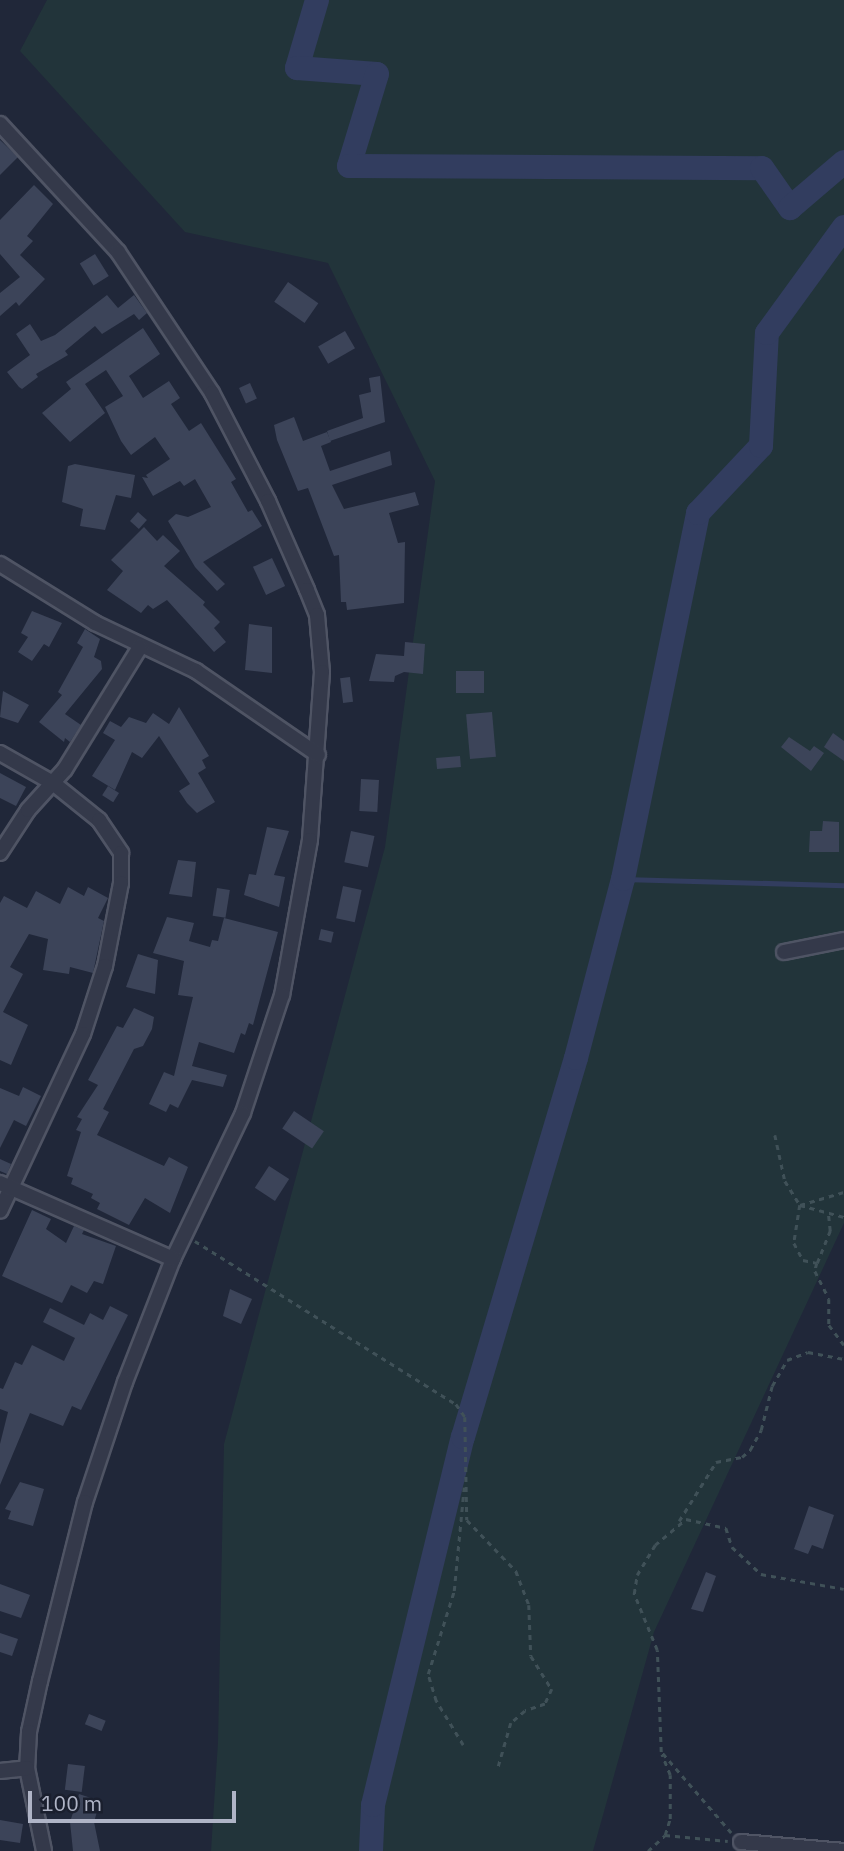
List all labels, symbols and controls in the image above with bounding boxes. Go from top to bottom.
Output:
scale bar [32,1778,240,1822]
text: 100 m [41,1789,102,1817]

